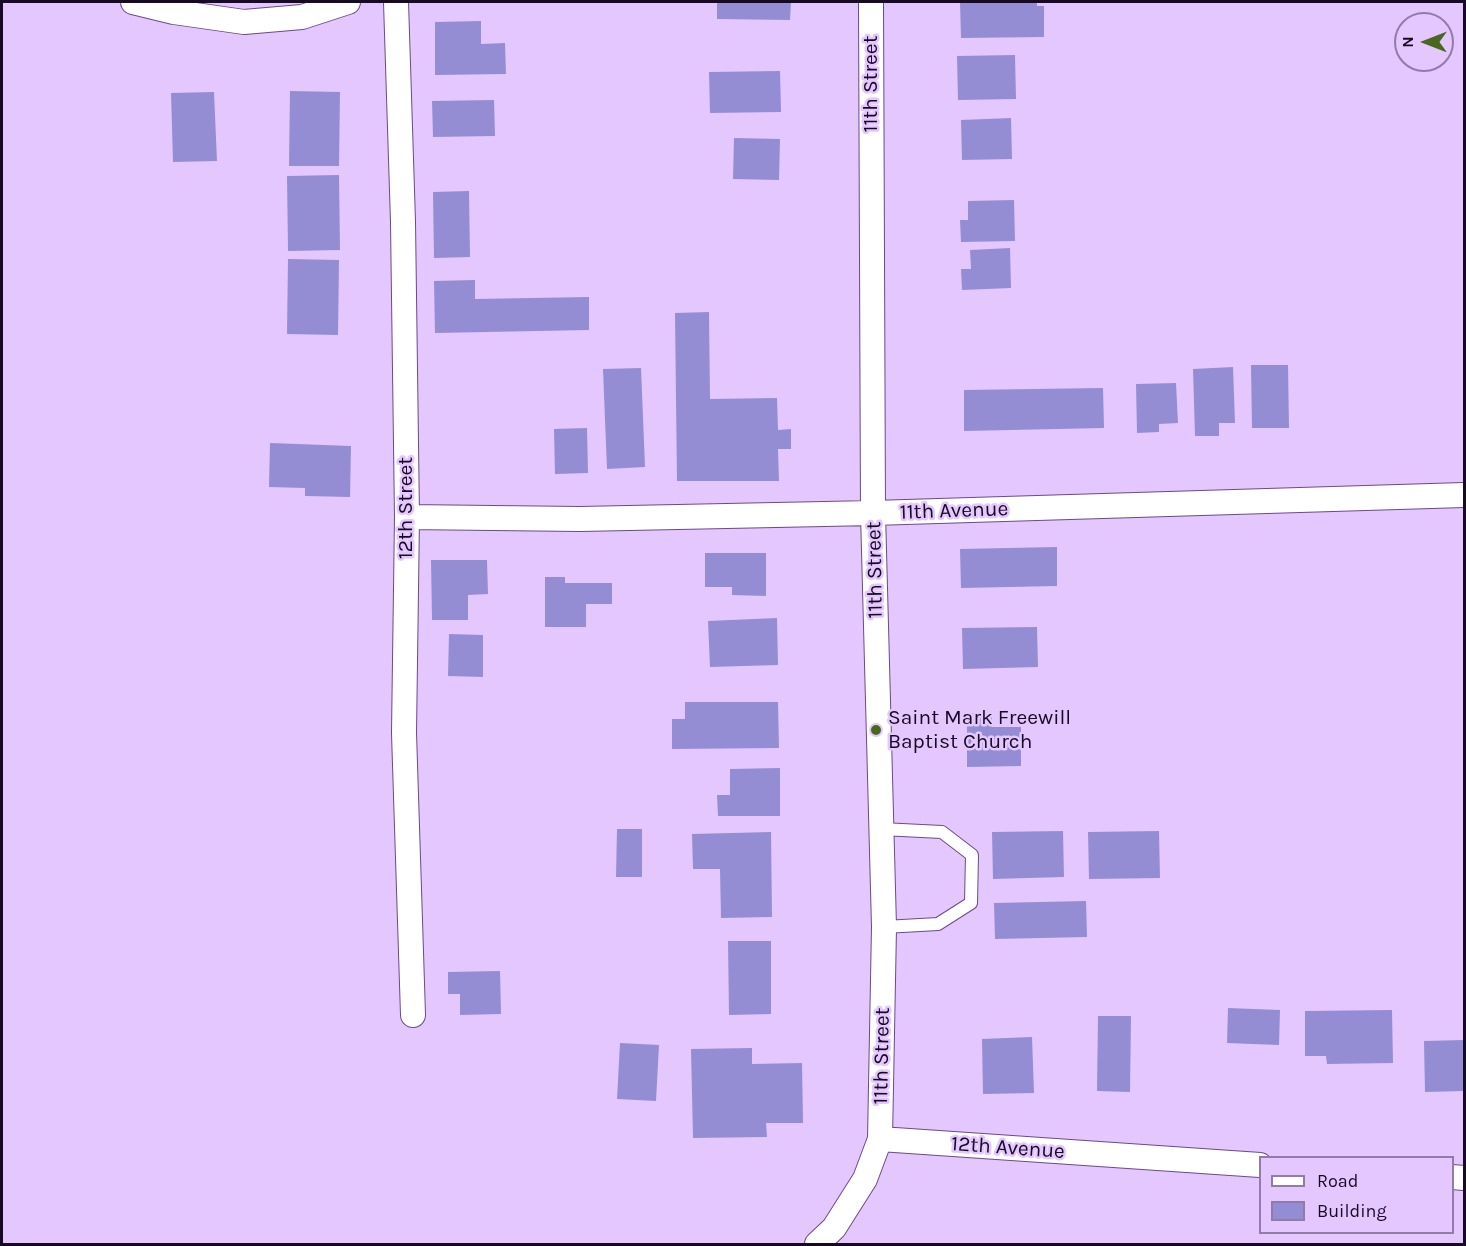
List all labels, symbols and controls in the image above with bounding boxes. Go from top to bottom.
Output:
north arrow [1394,12,1454,72]
street label: 11th Street [858,35,884,133]
text: N [1398,36,1417,48]
street label: 12th Street [393,457,419,559]
street label: 11th Avenue [899,497,1009,525]
street label: 11th Street [862,521,888,619]
place label: Saint Mark Freewill Baptist Church [888,705,1071,755]
marker: Saint Mark Freewill Baptist Church [869,723,883,737]
street label: 11th Street [869,1007,895,1105]
street label: 12th Avenue [950,1131,1066,1165]
legend [1259,1156,1454,1234]
text: Road [1317,1170,1358,1192]
text: Building [1317,1200,1387,1222]

